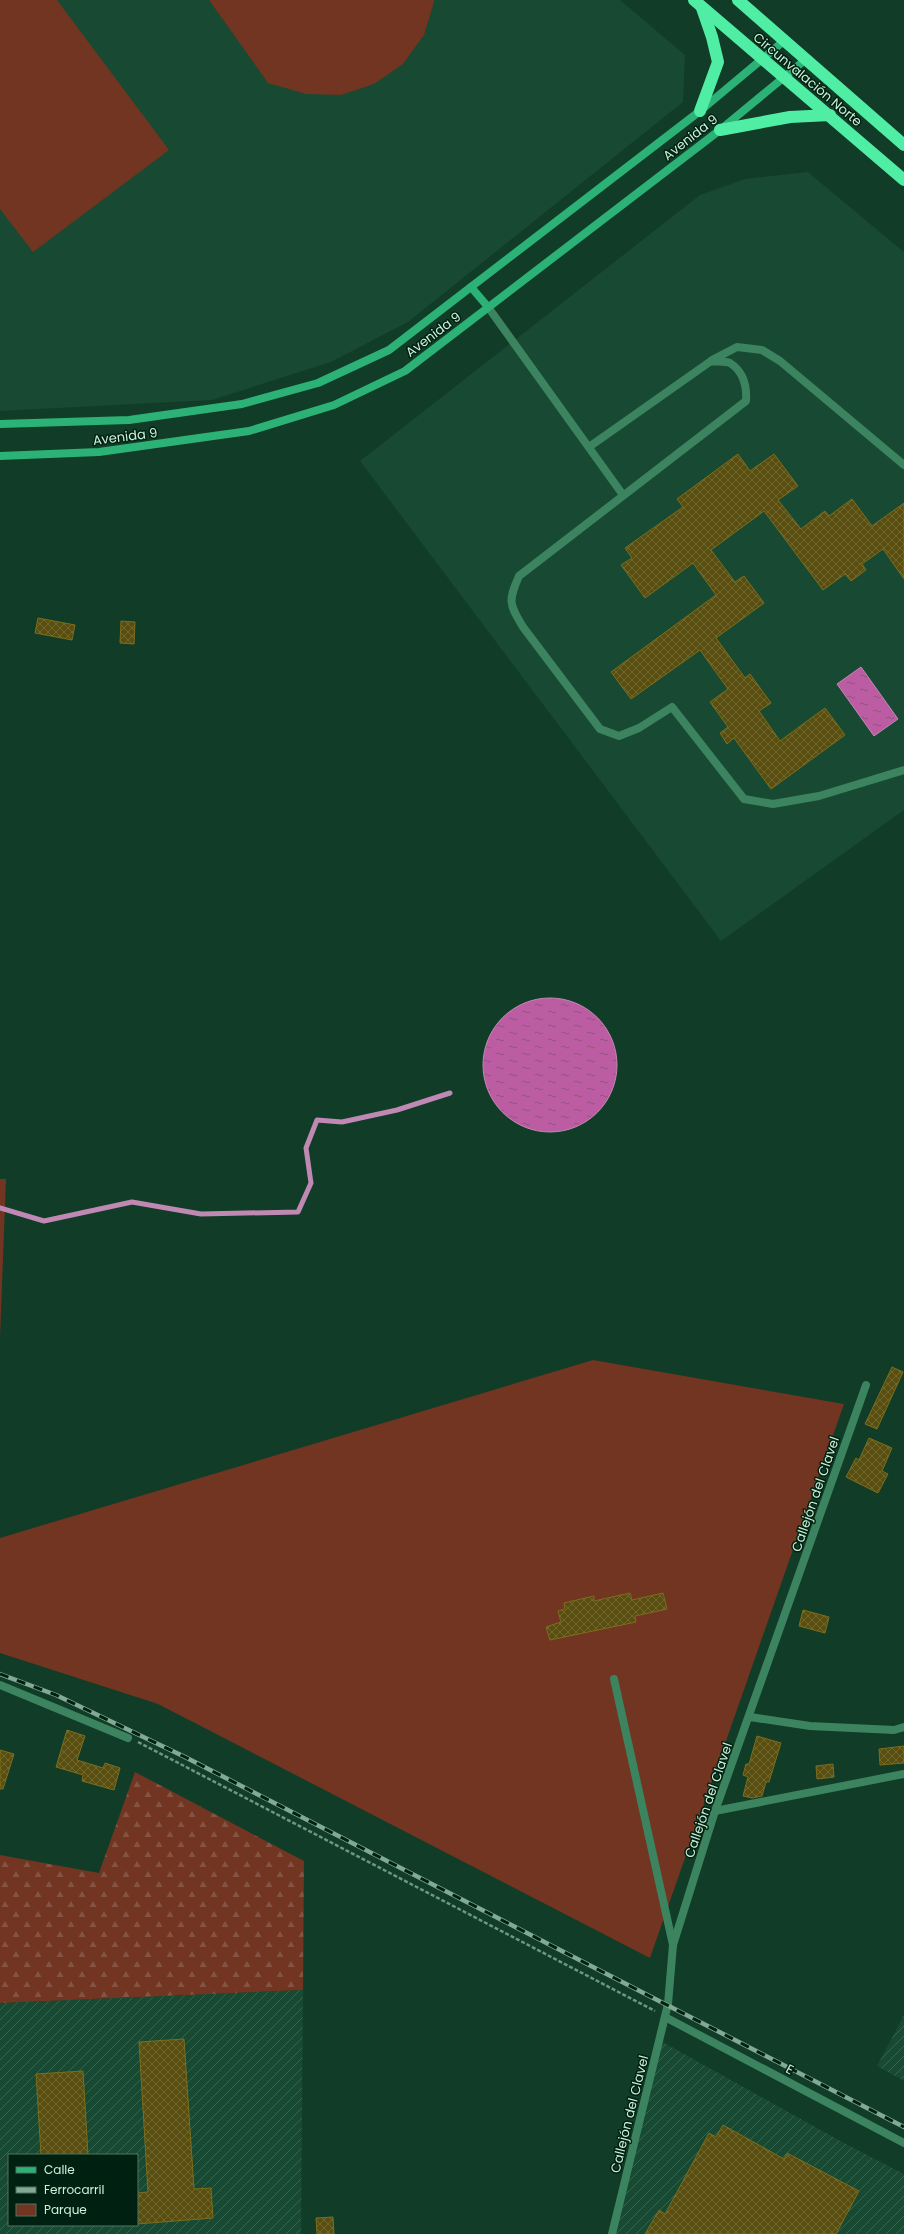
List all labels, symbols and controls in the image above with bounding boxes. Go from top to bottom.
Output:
street label: Circunvalación Norte [749,28,866,131]
street label: Avenida 9 [659,110,722,165]
street label: Avenida 9 [402,307,465,362]
street label: Avenida 9 [92,423,158,450]
street label: Callejón del Clavel [787,1434,844,1554]
street label: Callejón del Clavel [680,1740,737,1860]
street label: Callejón del Clavel [606,2053,653,2175]
street label: E [782,2059,797,2079]
legend [8,2154,138,2226]
text: Calle [44,2161,75,2178]
text: Ferrocarril [44,2181,104,2198]
text: Parque [44,2201,87,2218]

